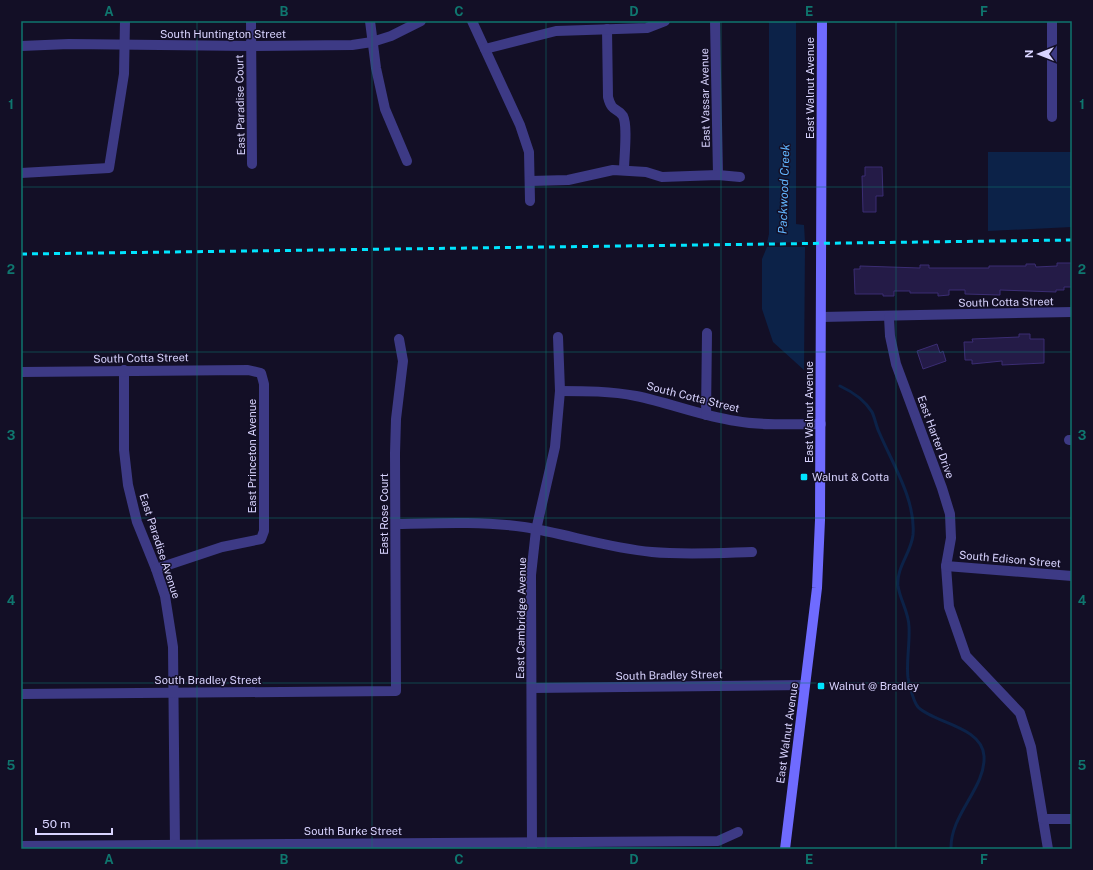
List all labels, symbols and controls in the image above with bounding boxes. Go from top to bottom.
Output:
text: A [104,4,114,19]
text: B [280,4,289,19]
text: C [454,4,464,19]
text: D [629,4,639,19]
text: E [805,4,813,19]
text: F [980,4,988,19]
street label: South Huntington Street [160,28,286,40]
north arrow [1019,34,1059,74]
street label: East Walnut Avenue [804,37,816,139]
street label: East Vassar Avenue [698,48,712,148]
text: N [1023,50,1035,58]
street label: East Paradise Court [233,55,247,155]
text: 1 [8,97,14,112]
text: 1 [1079,97,1085,112]
water label: Packwood Creek [775,143,793,234]
text: 2 [7,262,15,277]
text: 2 [1078,262,1086,277]
street label: South Cotta Street [958,295,1054,309]
street label: South Cotta Street [93,351,189,365]
street label: East Walnut Avenue [803,361,815,463]
street label: South Cotta Street [645,380,741,414]
street label: East Harter Drive [915,394,957,480]
street label: East Princeton Avenue [246,399,258,513]
text: 3 [7,428,16,443]
text: 3 [1078,428,1087,443]
place label: Walnut & Cotta [812,471,889,483]
marker: Walnut & Cotta [799,472,809,482]
street label: East Rose Court [378,473,390,555]
street label: East Paradise Avenue [137,492,183,600]
street label: South Edison Street [959,549,1061,569]
street label: East Cambridge Avenue [514,557,528,679]
text: 4 [7,593,16,608]
text: 4 [1078,593,1087,608]
street label: South Bradley Street [615,668,723,682]
street label: South Bradley Street [154,674,262,686]
place label: Walnut @ Bradley [829,680,919,692]
marker: Walnut @ Bradley [816,681,826,691]
street label: East Walnut Avenue [774,682,800,784]
text: 5 [7,758,16,773]
text: 5 [1078,758,1087,773]
scale bar [36,810,112,836]
text: 50 m [42,817,70,831]
street label: South Burke Street [304,825,402,837]
text: A [104,852,114,867]
text: B [280,852,289,867]
text: C [454,852,464,867]
text: D [629,852,639,867]
text: E [805,852,813,867]
text: F [980,852,988,867]

